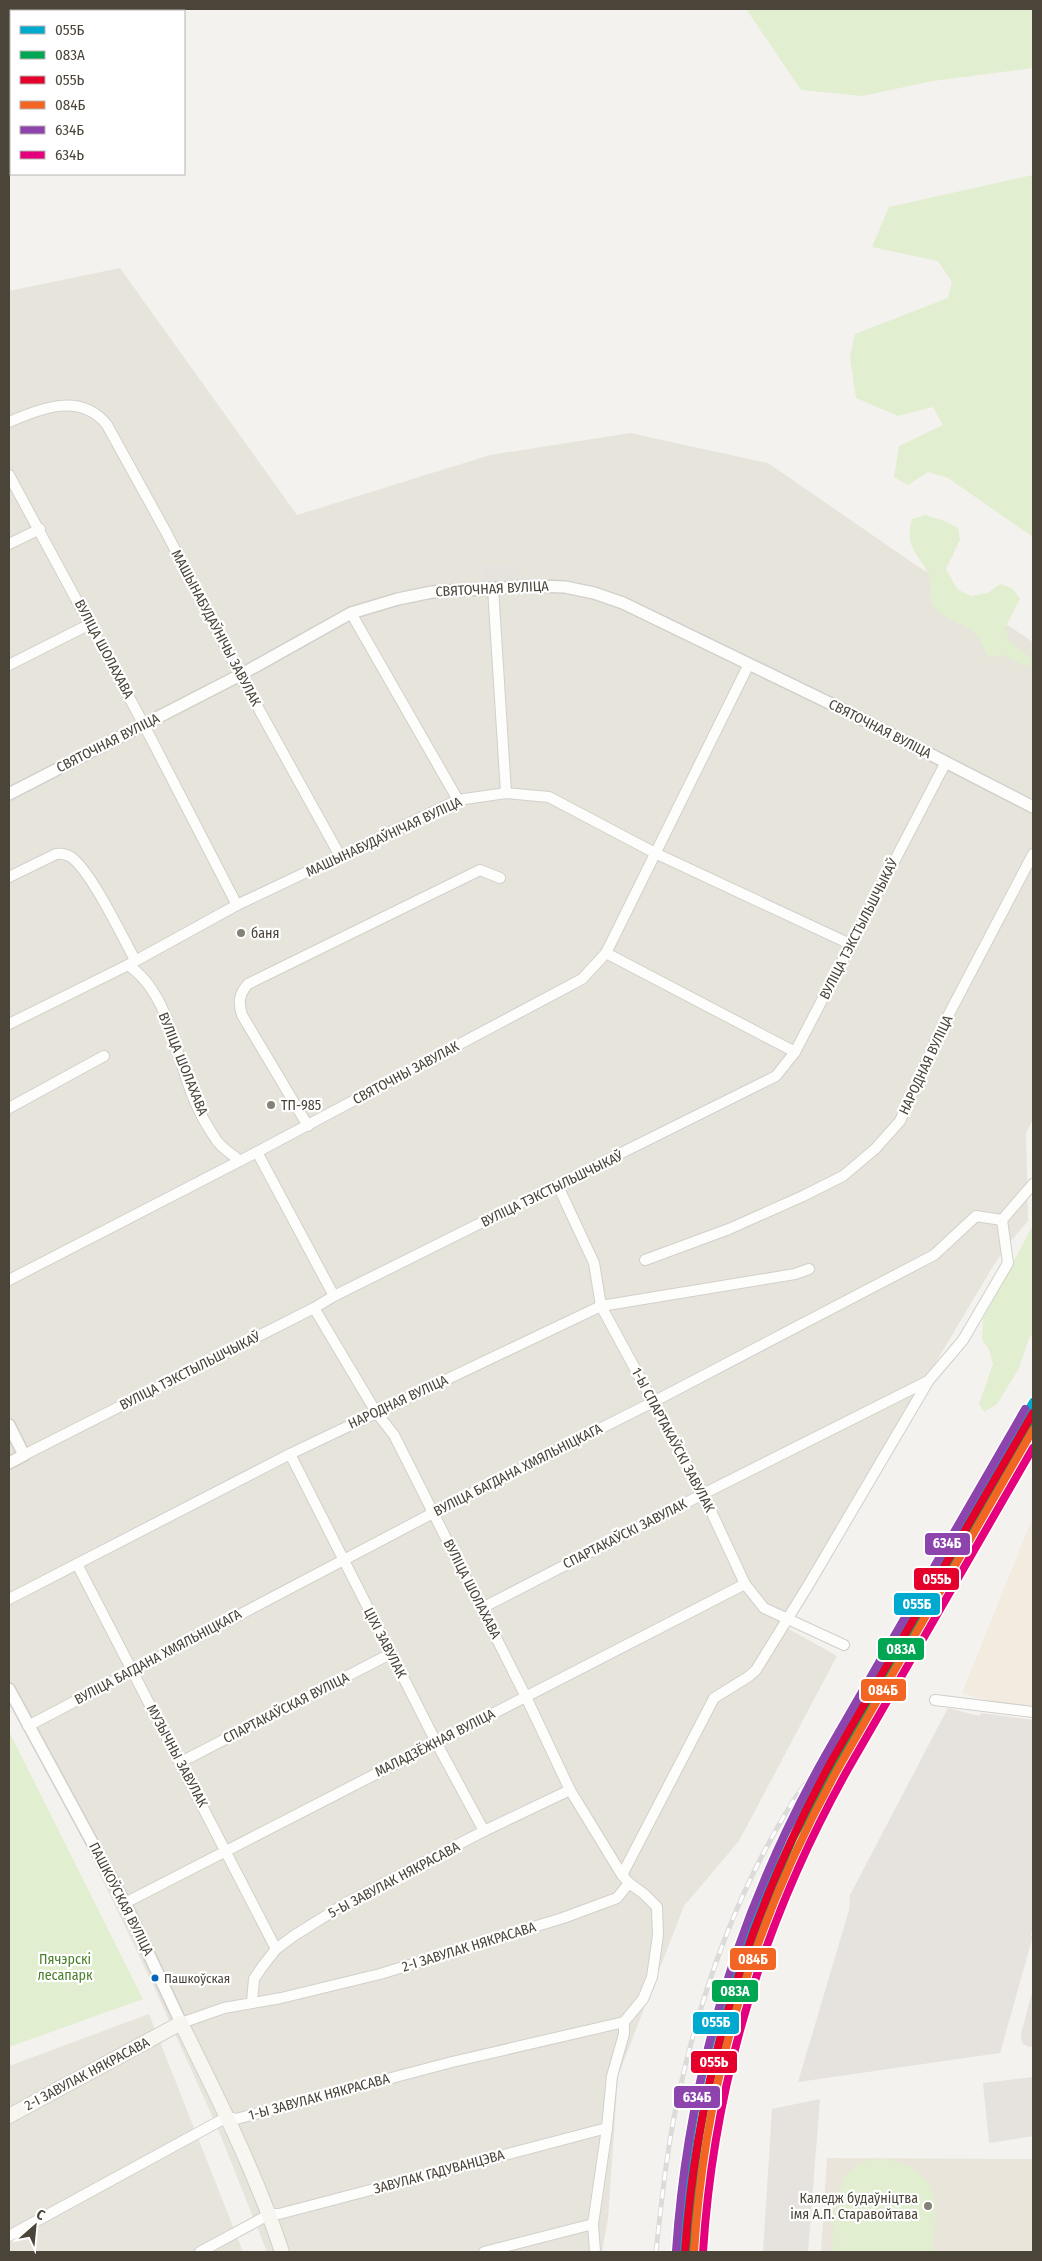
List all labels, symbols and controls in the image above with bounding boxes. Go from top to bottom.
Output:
legend [10,10,185,175]
text: 055Б [55,21,85,39]
text: 083А [55,46,85,64]
text: 055Ь [55,71,85,89]
text: 084Б [55,96,86,114]
text: 634Б [55,121,84,139]
text: 634Ь [55,146,84,164]
street label: МАШЫНАБУДАЎНІЧЫ ЗАВУЛАК [167,547,265,710]
street label: СВЯТОЧНАЯ ВУЛІЦА [435,578,550,600]
street label: ВУЛІЦА ШОЛАХАВА [71,597,138,702]
street label: СВЯТОЧНАЯ ВУЛІЦА [826,696,935,763]
street label: СВЯТОЧНАЯ ВУЛІЦА [54,709,163,776]
street label: МАШЫНАБУДАЎНІЧАЯ ВУЛІЦА [303,793,465,881]
street label: ВУЛІЦА ТЭКСТЫЛЬШЧЫКАЎ [816,856,902,1002]
place label: баня [251,925,279,942]
marker: баня [235,927,247,939]
street label: ВУЛІЦА ШОЛАХАВА [155,1010,212,1119]
street label: НАРОДНАЯ ВУЛІЦА [895,1012,957,1118]
street label: СВЯТОЧНЫ ЗАВУЛАК [350,1038,462,1108]
place label: ТП-985 [281,1097,321,1114]
marker: ТП-985 [265,1099,277,1111]
street label: ВУЛІЦА ТЭКСТЫЛЬШЧЫКАЎ [478,1147,626,1231]
street label: ВУЛІЦА ТЭКСТЫЛЬШЧЫКАЎ [117,1328,263,1414]
street label: 1-Ы СПАРТАКАЎСКІ ЗАВУЛАК [628,1365,719,1516]
street label: НАРОДНАЯ ВУЛІЦА [345,1371,451,1433]
street label: ВУЛІЦА БАГДАНА ХМЯЛЬНІЦКАГА [431,1420,606,1520]
street label: СПАРТАКАЎСКІ ЗАВУЛАК [560,1495,690,1573]
line badge: 634Б [924,1532,971,1556]
text: 634Б [933,1535,962,1552]
street label: ВУЛІЦА ШОЛАХАВА [440,1536,505,1642]
line badge: 055Ь [913,1567,960,1591]
text: 055Ь [923,1571,952,1588]
line badge: 055Б [893,1592,941,1616]
text: 055Б [903,1596,932,1613]
street label: ВУЛІЦА БАГДАНА ХМЯЛЬНІЦКАГА [72,1605,245,1708]
street label: ЦІХІ ЗАВУЛАК [360,1605,410,1682]
line badge: 083А [877,1637,925,1661]
text: 083А [886,1641,916,1658]
street label: СПАРТАКАЎСКАЯ ВУЛІЦА [220,1669,352,1747]
line badge: 084Б [860,1678,907,1702]
text: 084Б [868,1682,898,1699]
street label: МУЗЫЧНЫ ЗАВУЛАК [143,1702,212,1811]
street label: МАЛАДЗЁЖНАЯ ВУЛІЦА [372,1705,499,1781]
street label: 5-Ы ЗАВУЛАК НЯКРАСАВА [325,1838,463,1922]
street label: ПАШКОЎСКАЯ ВУЛІЦА [85,1840,157,1959]
street label: 2-І ЗАВУЛАК НЯКРАСАВА [400,1918,539,1975]
line badge: 084Б [729,1947,777,1971]
park label: Пячэрскі лесапарк [37,1951,93,1984]
text: 084Б [738,1951,768,1968]
place label: Пашкоўская [164,1971,230,1986]
marker: Пашкоўская [150,1973,160,1983]
line badge: 083А [711,1979,759,2003]
text: 083А [720,1983,750,2000]
line badge: 055Б [692,2011,740,2035]
text: 055Б [702,2014,731,2031]
street label: 2-І ЗАВУЛАК НЯКРАСАВА [22,2034,153,2114]
line badge: 055Ь [690,2050,738,2074]
text: 055Ь [700,2054,729,2071]
street label: 1-Ы ЗАВУЛАК НЯКРАСАВА [247,2070,392,2124]
line badge: 634Б [673,2085,721,2109]
text: 634Б [683,2089,712,2106]
street label: ЗАВУЛАК ГАДУВАНЦЭВА [372,2146,507,2198]
place label: Каледж будаўніцтва імя А.П. Старавойтава [790,2190,918,2223]
marker: Каледж будаўніцтва імя А.П. Старавойтава [922,2200,934,2212]
north arrow [10,2201,60,2251]
text: С [34,2206,48,2224]

